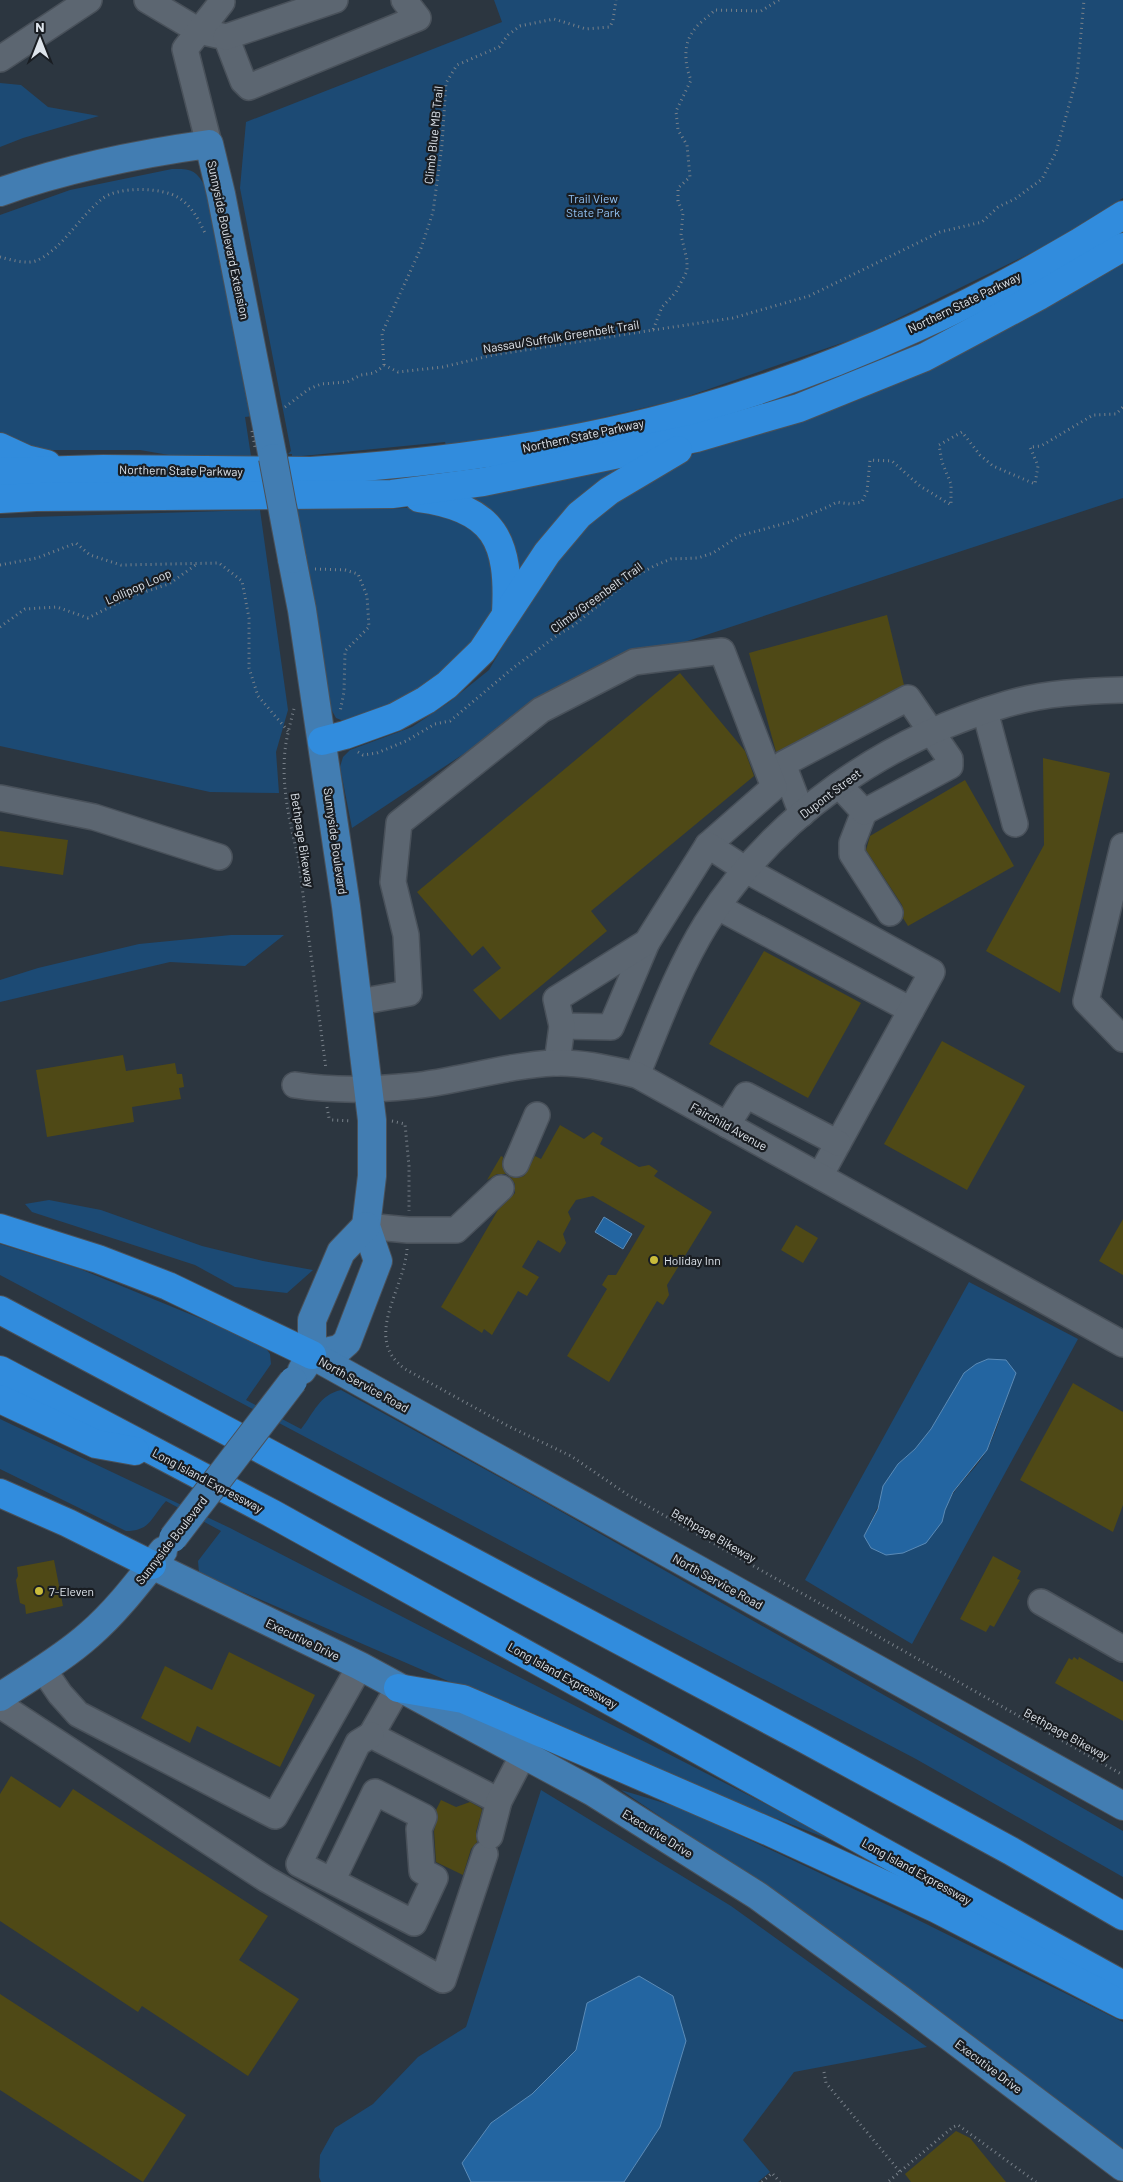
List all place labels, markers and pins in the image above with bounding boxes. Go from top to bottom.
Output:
place label: Holiday Inn [664,1253,721,1267]
marker: Holiday Inn [648,1254,660,1266]
place label: 7-Eleven [49,1584,94,1598]
marker: 7-Eleven [33,1585,45,1597]

